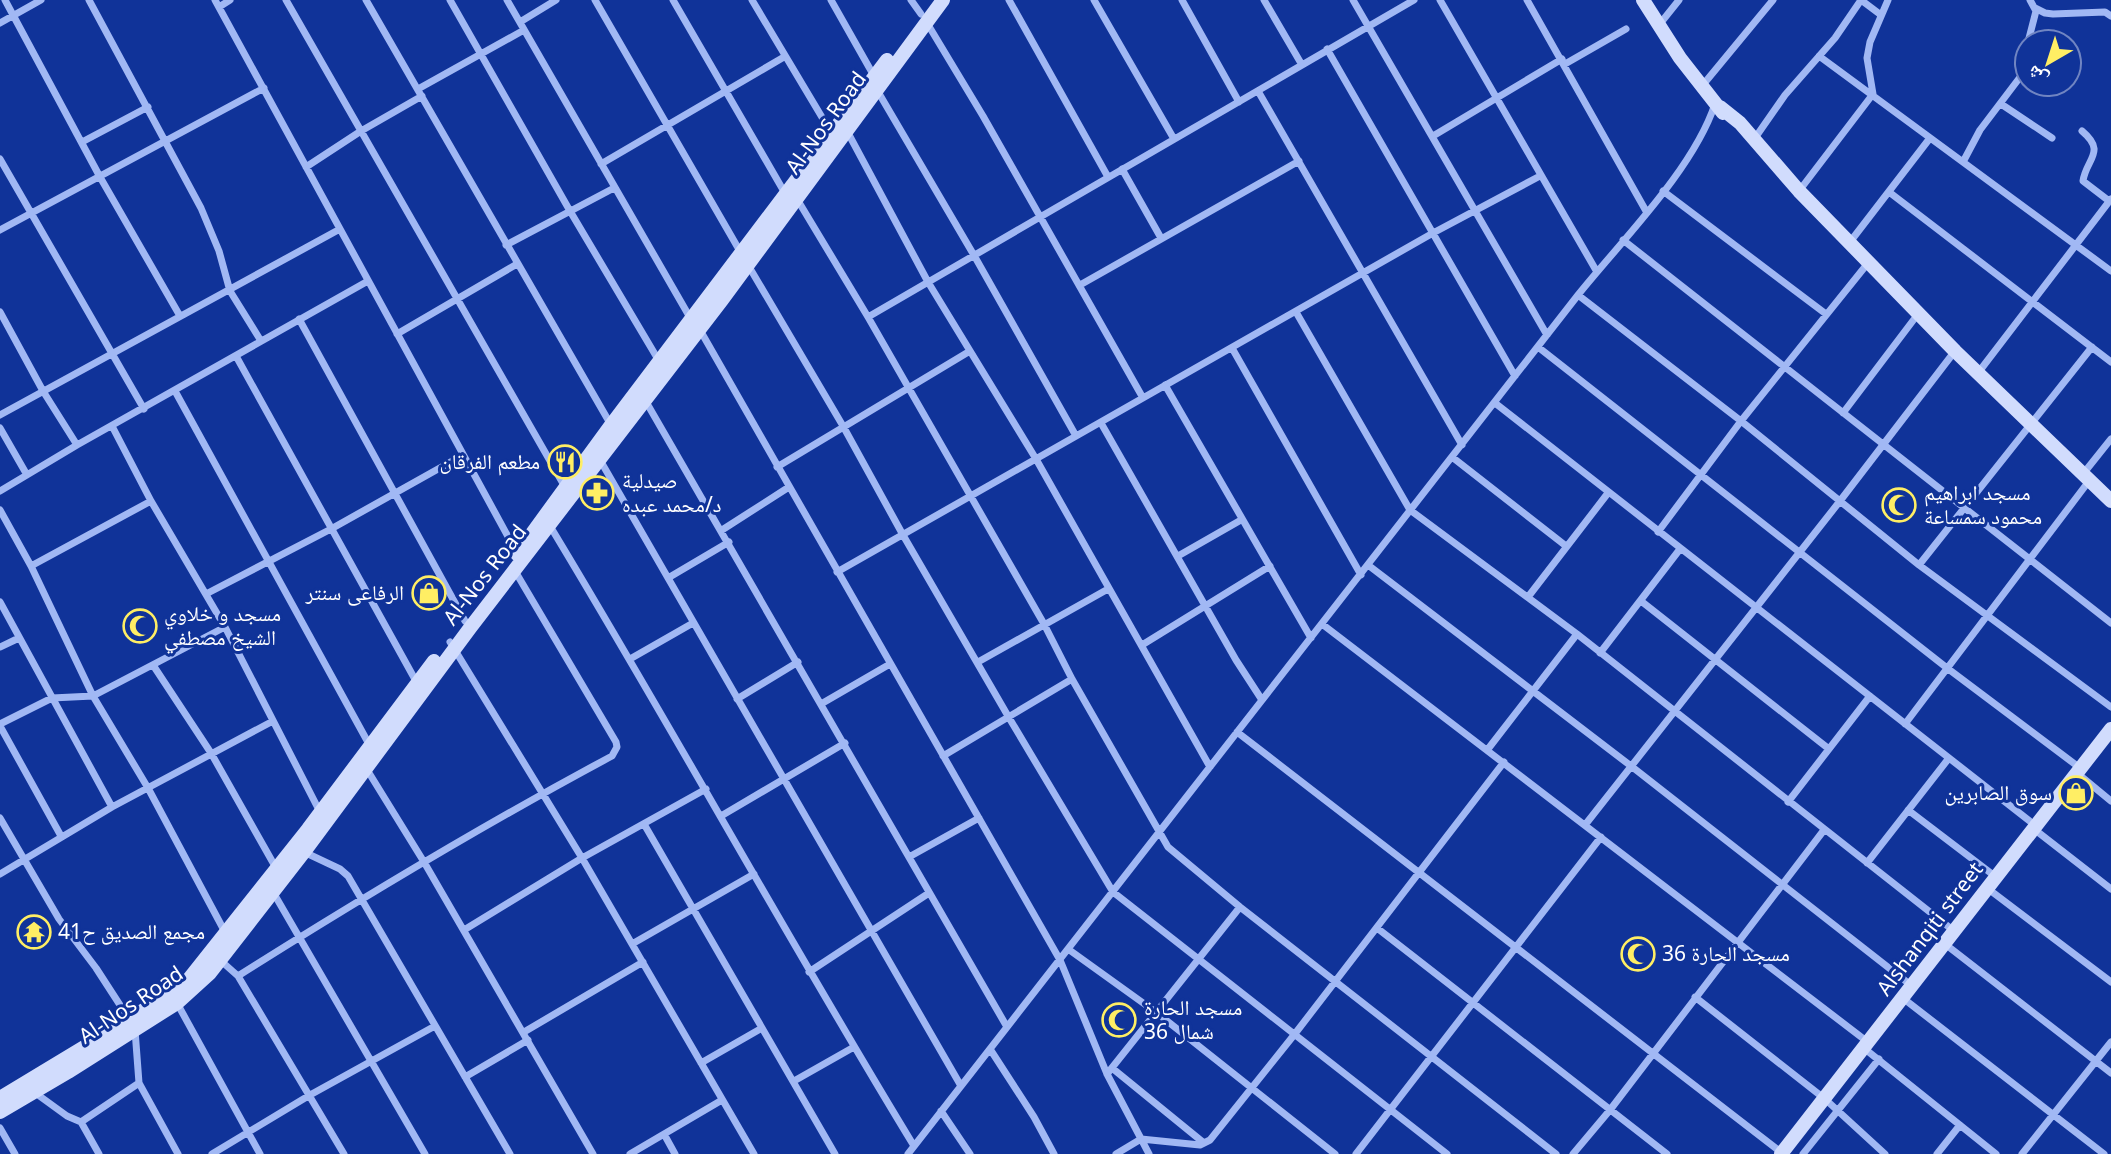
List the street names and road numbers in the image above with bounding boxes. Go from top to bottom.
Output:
street label: Al-Nos Road [779,66,872,179]
street label: Al-Nos Road [436,518,532,630]
street label: Alshanqiti street [1870,856,1989,1001]
street label: Al-Nos Road [73,959,188,1049]

